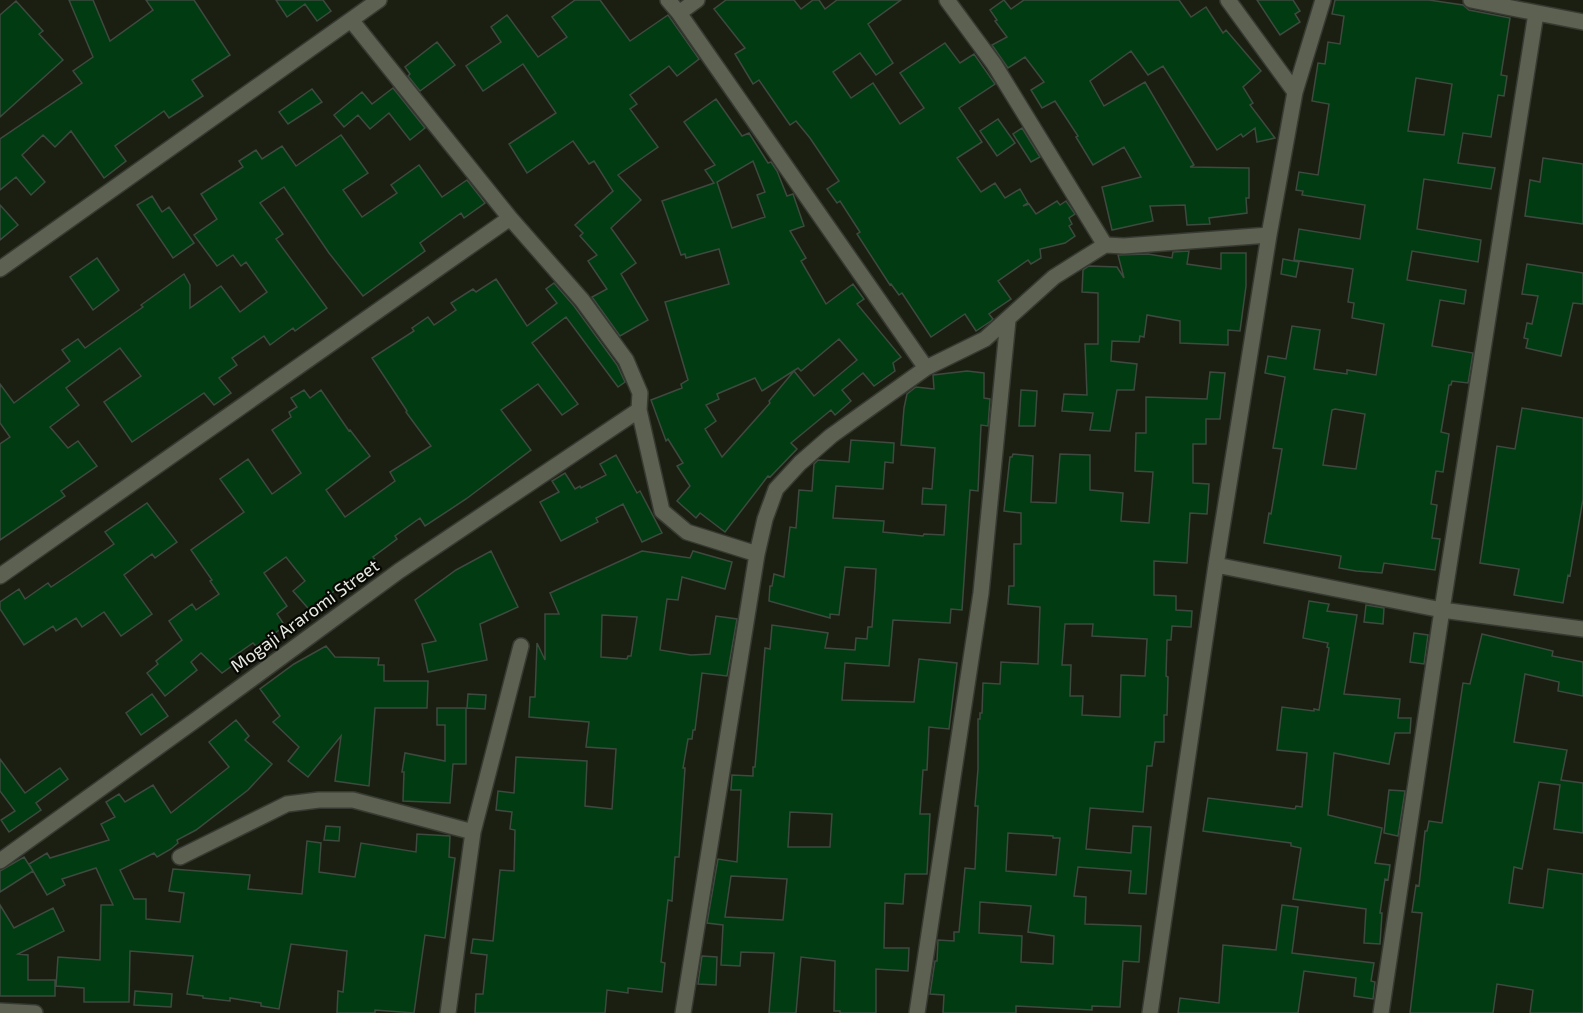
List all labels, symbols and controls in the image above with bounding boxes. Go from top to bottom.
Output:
street label: Mogaji Araromi Street [226,554,383,676]

